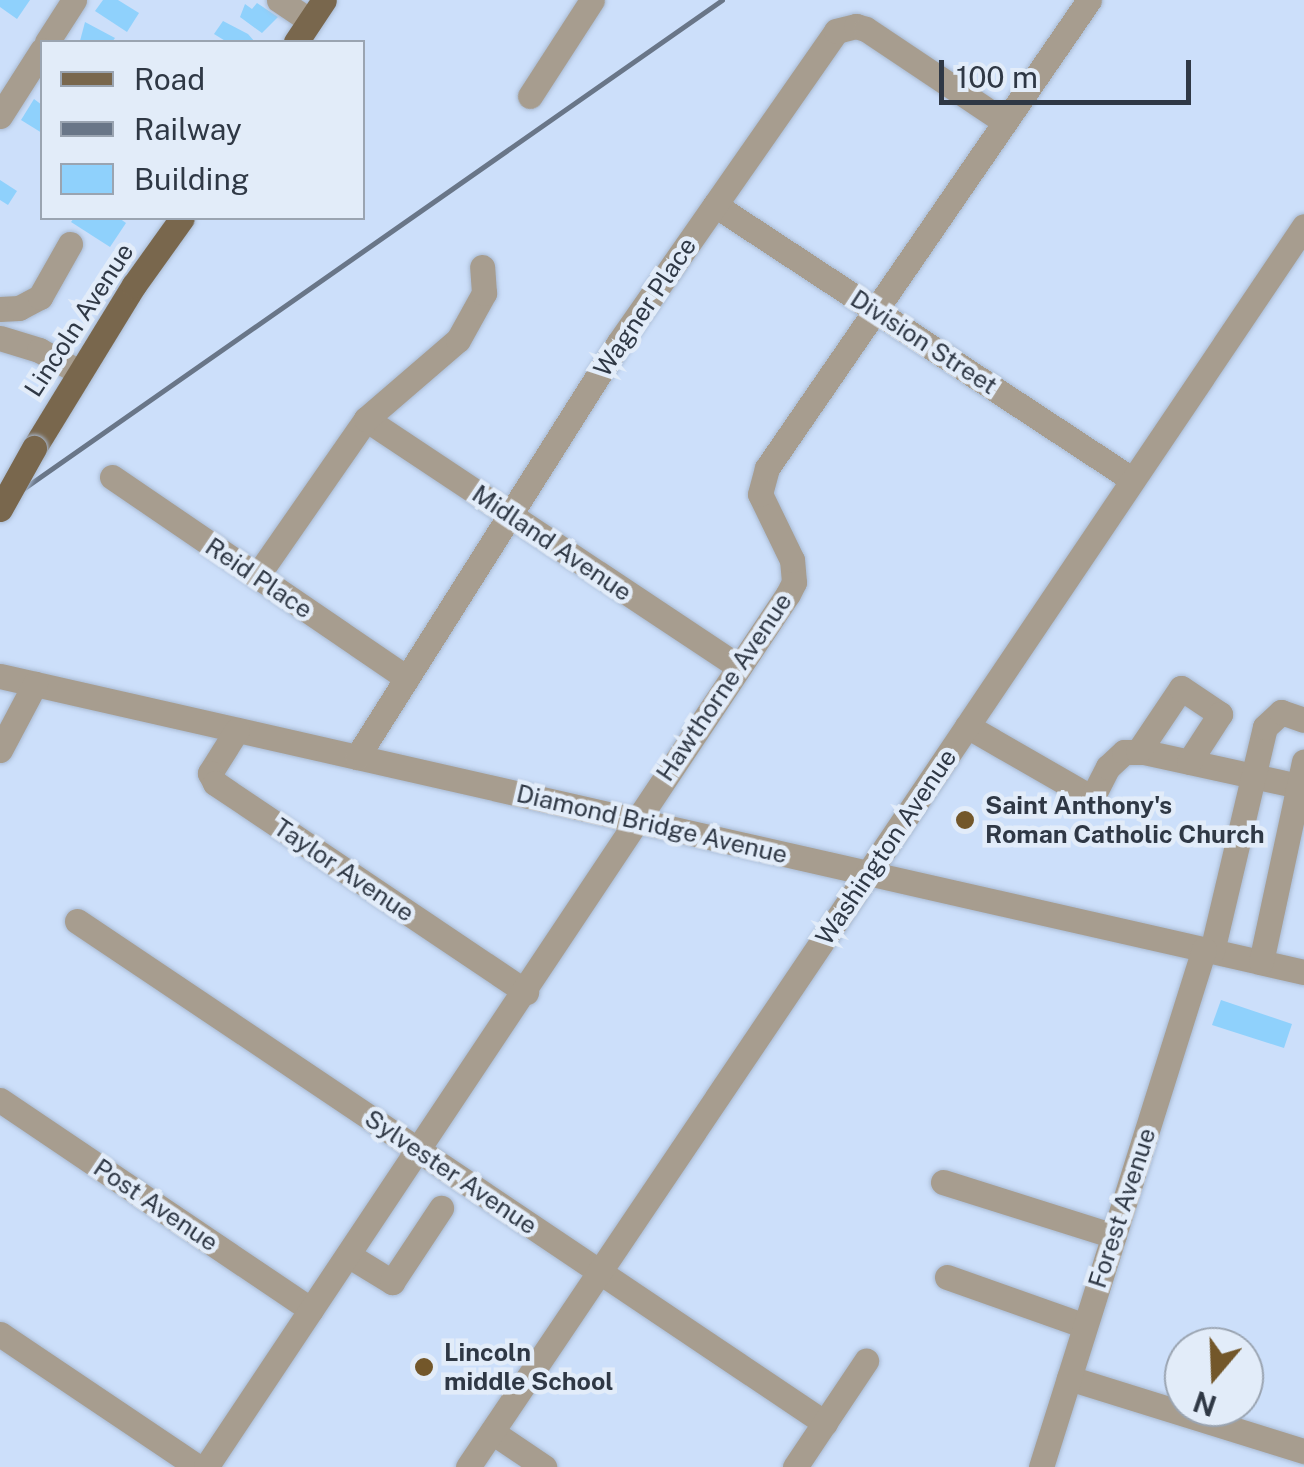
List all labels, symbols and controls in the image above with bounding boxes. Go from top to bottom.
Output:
legend [40,40,365,220]
scale bar [944,40,1196,102]
text: 100 m [956,59,1038,95]
text: Road [134,61,205,97]
text: Railway [134,111,242,147]
text: Building [134,161,249,197]
street label: Wagner Place [587,232,703,382]
street label: Lincoln Avenue [18,238,140,402]
street label: Division Street [845,283,1003,401]
street label: Midland Avenue [467,479,637,607]
street label: Reid Place [200,531,318,625]
street label: Hawthorne Avenue [650,587,798,787]
street label: Washington Avenue [809,743,963,951]
street label: Diamond Bridge Avenue [513,778,791,870]
place label: Saint Anthony's Roman Catholic Church [985,791,1265,850]
marker: Saint Anthony's Roman Catholic Church [954,809,976,831]
street label: Taylor Avenue [268,812,420,928]
street label: Sylvester Avenue [359,1103,543,1241]
street label: Forest Avenue [1082,1124,1162,1292]
street label: Post Avenue [88,1152,224,1258]
north arrow [1164,1327,1264,1427]
place label: Lincoln middle School [444,1338,614,1397]
marker: Lincoln middle School [413,1356,435,1378]
text: N [1189,1385,1220,1423]

